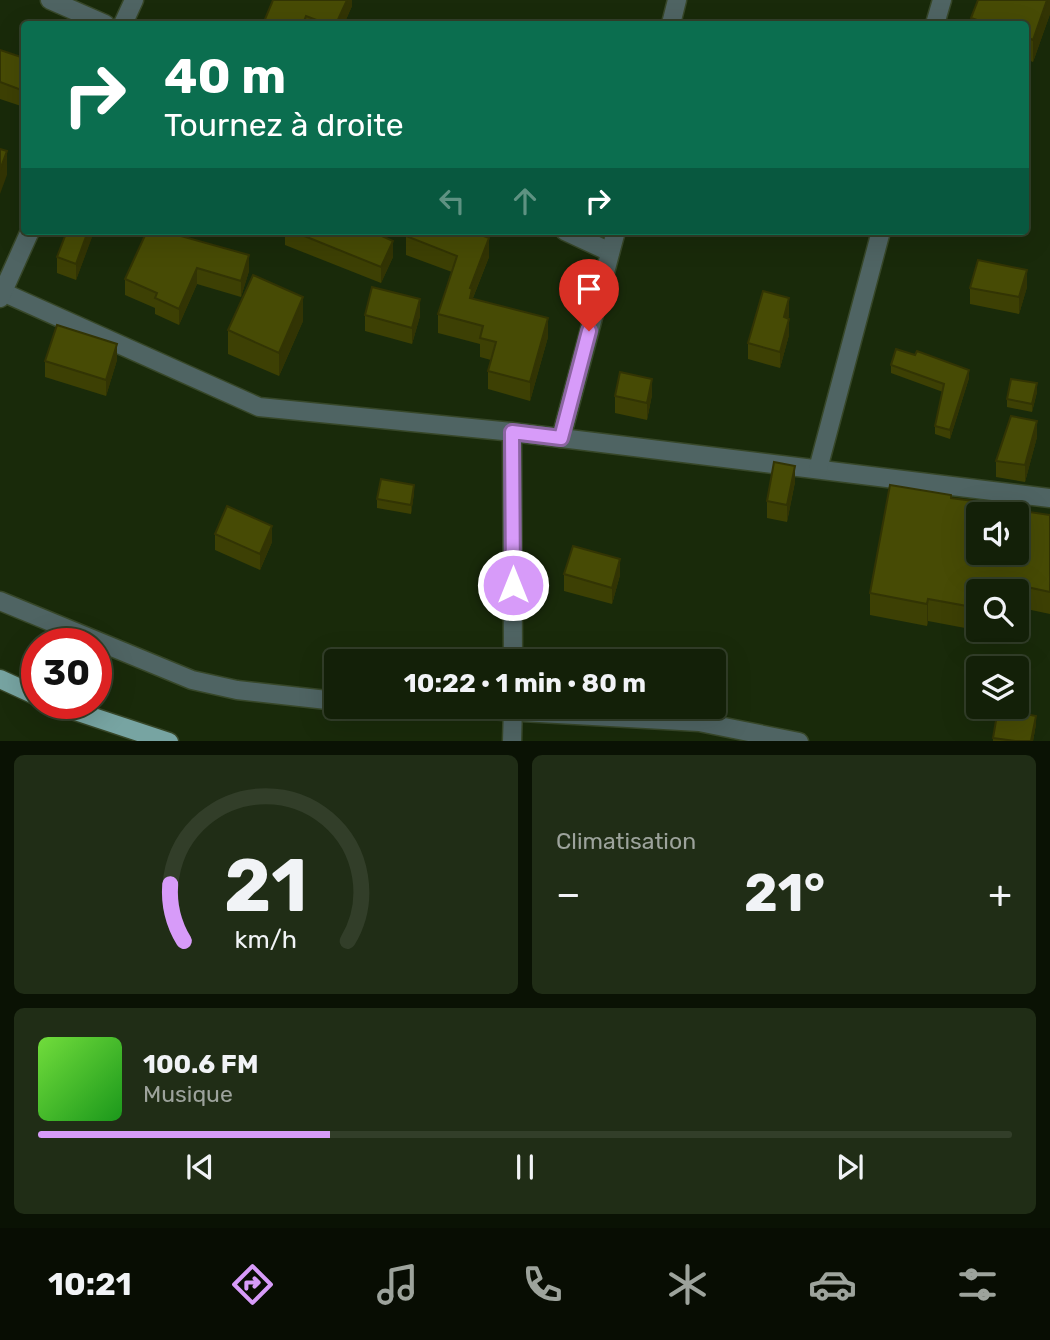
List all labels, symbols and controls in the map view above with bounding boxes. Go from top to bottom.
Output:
text: 40 m [164,47,286,105]
icon: right [49,49,140,140]
text: Tournez à droite [164,106,404,144]
icon: left [433,182,471,220]
icon: ahead [506,182,544,220]
icon: right [579,182,617,220]
pin [559,259,619,331]
icon: arrive [570,270,608,308]
map controls [966,502,1029,719]
button: sound [966,502,1029,565]
position arrow [476,548,550,622]
button: search [966,579,1029,642]
speed limit sign: 30 [21,628,112,719]
button: layers [966,656,1029,719]
text: 10:22 · 1 min · 80 m [404,668,646,699]
text: Climatisation [556,827,696,855]
text: 21 [224,843,308,929]
text: 21° [744,862,825,924]
text: − [556,871,581,917]
text: + [988,871,1012,917]
text: km/h [235,924,297,953]
text: 100.6 FM [143,1049,258,1080]
text: Musique [143,1080,233,1108]
icon: previous [181,1148,219,1186]
icon: pause [506,1148,544,1186]
icon: next [831,1148,869,1186]
icon: directions [228,1260,277,1309]
icon: music [373,1260,422,1309]
icon: phone [518,1260,567,1309]
icon: climate [663,1260,712,1309]
icon: car [808,1260,857,1309]
icon: filters [953,1260,1002,1309]
text: 10:21 [48,1265,132,1303]

